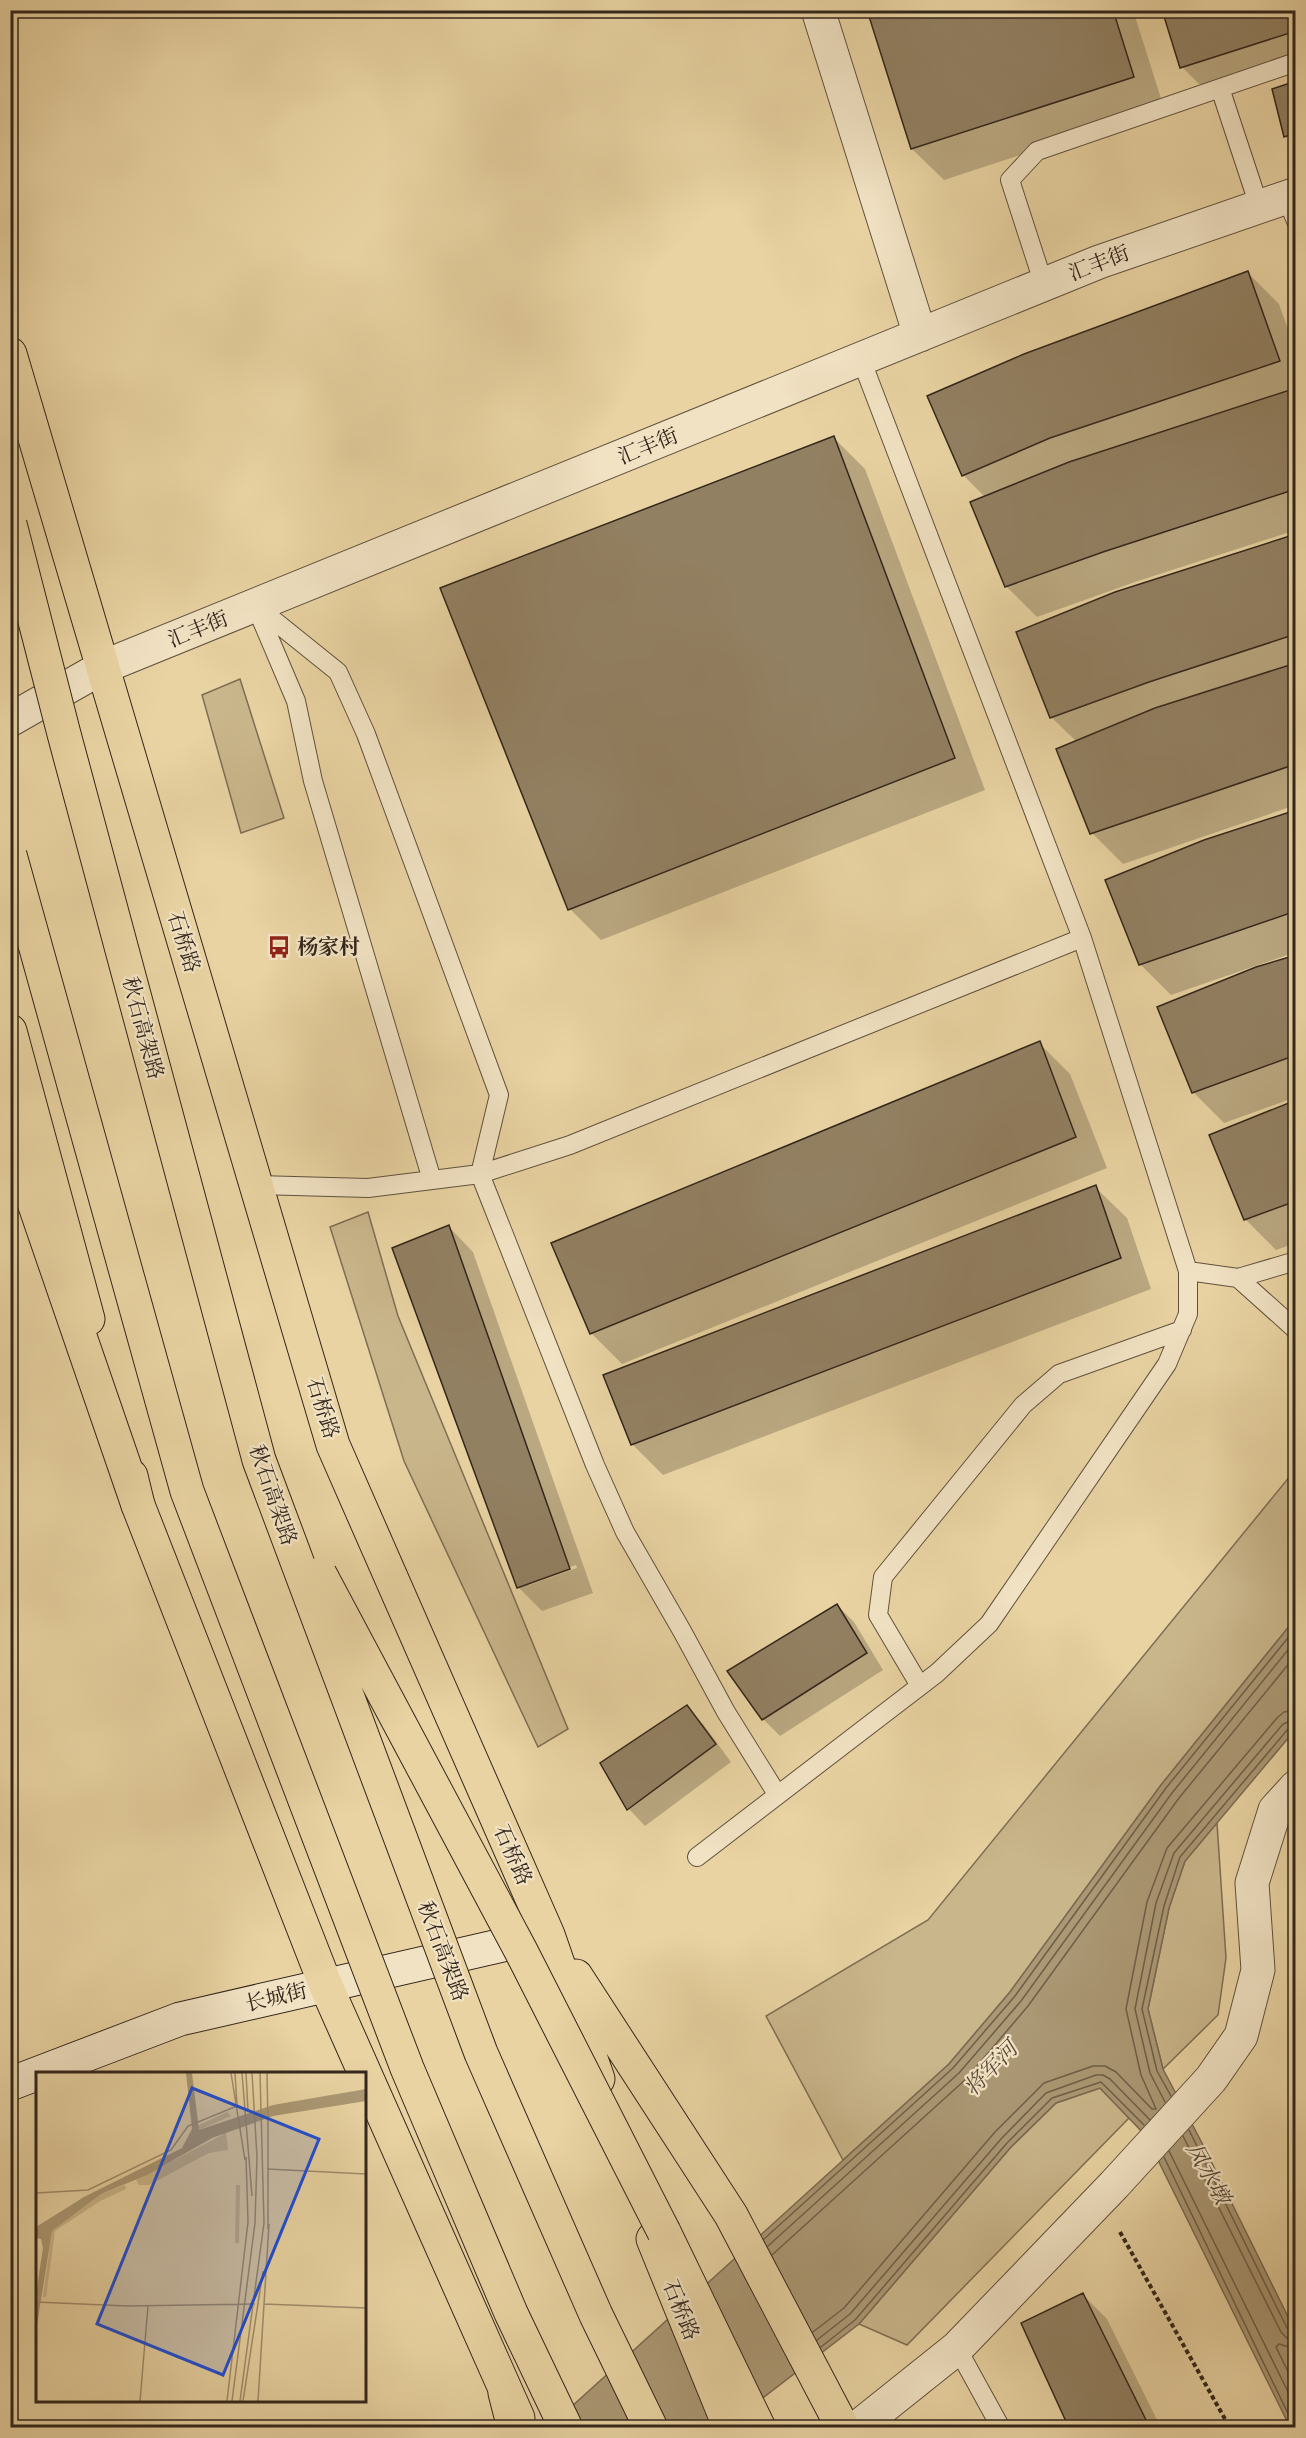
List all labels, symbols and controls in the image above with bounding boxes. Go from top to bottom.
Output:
street label: 汇丰街 [1065,239,1133,287]
street label: 汇丰街 [614,421,682,471]
street label: 汇丰街 [164,604,232,654]
street label: 石桥路 [161,908,207,976]
place label: 杨家村 [297,933,360,961]
bus stop icon: 杨家村 [266,934,292,960]
street label: 秋石高架路 [116,974,170,1082]
street label: 石桥路 [300,1374,346,1442]
street label: 秋石高架路 [243,1441,303,1549]
street label: 石桥路 [487,1821,539,1889]
street label: 秋石高架路 [411,1897,475,2005]
street label: 长城街 [242,1976,310,2018]
water label: 将军河 [957,2032,1027,2103]
inset map [36,2072,366,2402]
water label: 凤水墩 [1179,2137,1239,2212]
street label: 石桥路 [656,2276,706,2344]

